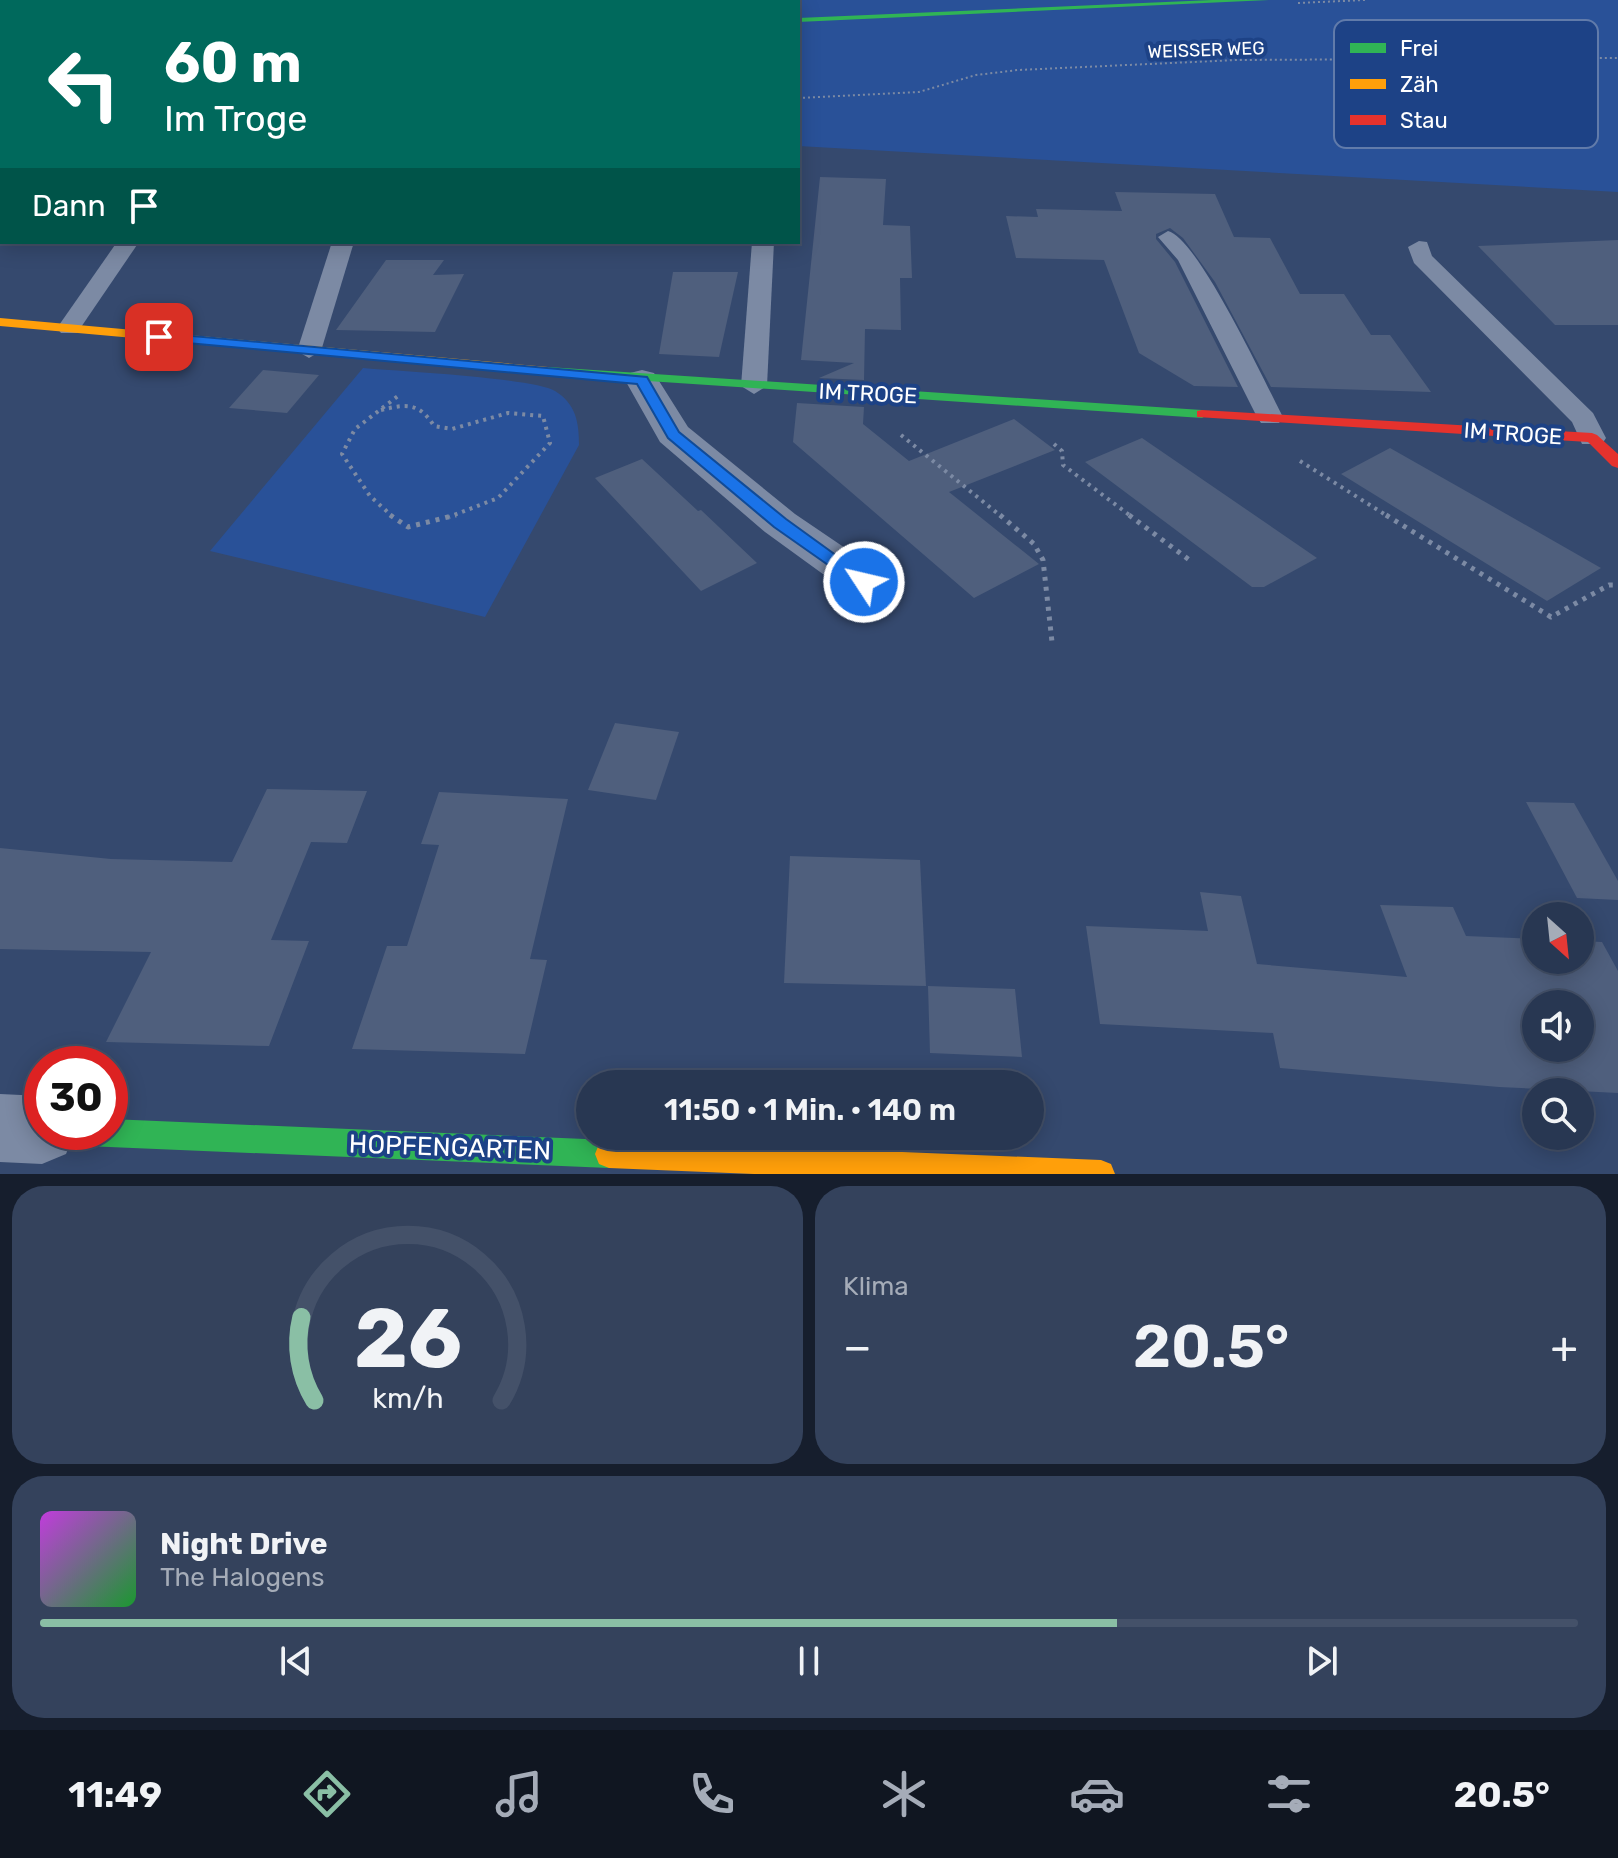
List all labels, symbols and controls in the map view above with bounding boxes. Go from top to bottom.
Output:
legend [1334,20,1598,148]
text: 60 m [164,30,302,96]
icon: left [32,32,136,136]
text: Frei [1400,35,1438,62]
street label: WEISSER WEG [1147,37,1265,63]
text: Zäh [1400,71,1439,98]
text: Im Troge [164,97,307,140]
text: Stau [1400,107,1448,134]
icon: arrive [122,184,166,228]
text: Dann [32,188,106,224]
pin [125,303,193,371]
icon: arrive [137,315,181,359]
street label: IM TROGE [818,377,918,410]
street label: IM TROGE [1463,417,1563,450]
position arrow [822,540,906,624]
north arrow [1522,902,1594,974]
map controls [1522,902,1594,1150]
button: sound [1522,990,1594,1062]
speed limit sign: 30 [24,1046,128,1150]
button: search [1522,1078,1594,1150]
text: 11:50 · 1 Min. · 140 m [664,1092,956,1128]
street label: HOPFENGARTEN [348,1128,552,1167]
text: Klima [843,1271,909,1302]
text: 26 [353,1289,462,1388]
text: 20.5° [1133,1311,1289,1382]
text: − [843,1321,872,1373]
text: + [1551,1321,1578,1373]
text: km/h [372,1381,443,1415]
text: Night Drive [160,1526,328,1562]
text: The Halogens [160,1562,325,1593]
icon: previous [274,1639,318,1683]
icon: pause [787,1639,831,1683]
icon: next [1300,1639,1344,1683]
icon: directions [299,1766,355,1822]
icon: music [491,1766,547,1822]
icon: phone [684,1766,740,1822]
icon: climate [876,1766,932,1822]
icon: car [1069,1766,1125,1822]
icon: filters [1261,1766,1317,1822]
text: 11:49 [68,1773,162,1816]
text: 20.5° [1454,1773,1550,1816]

